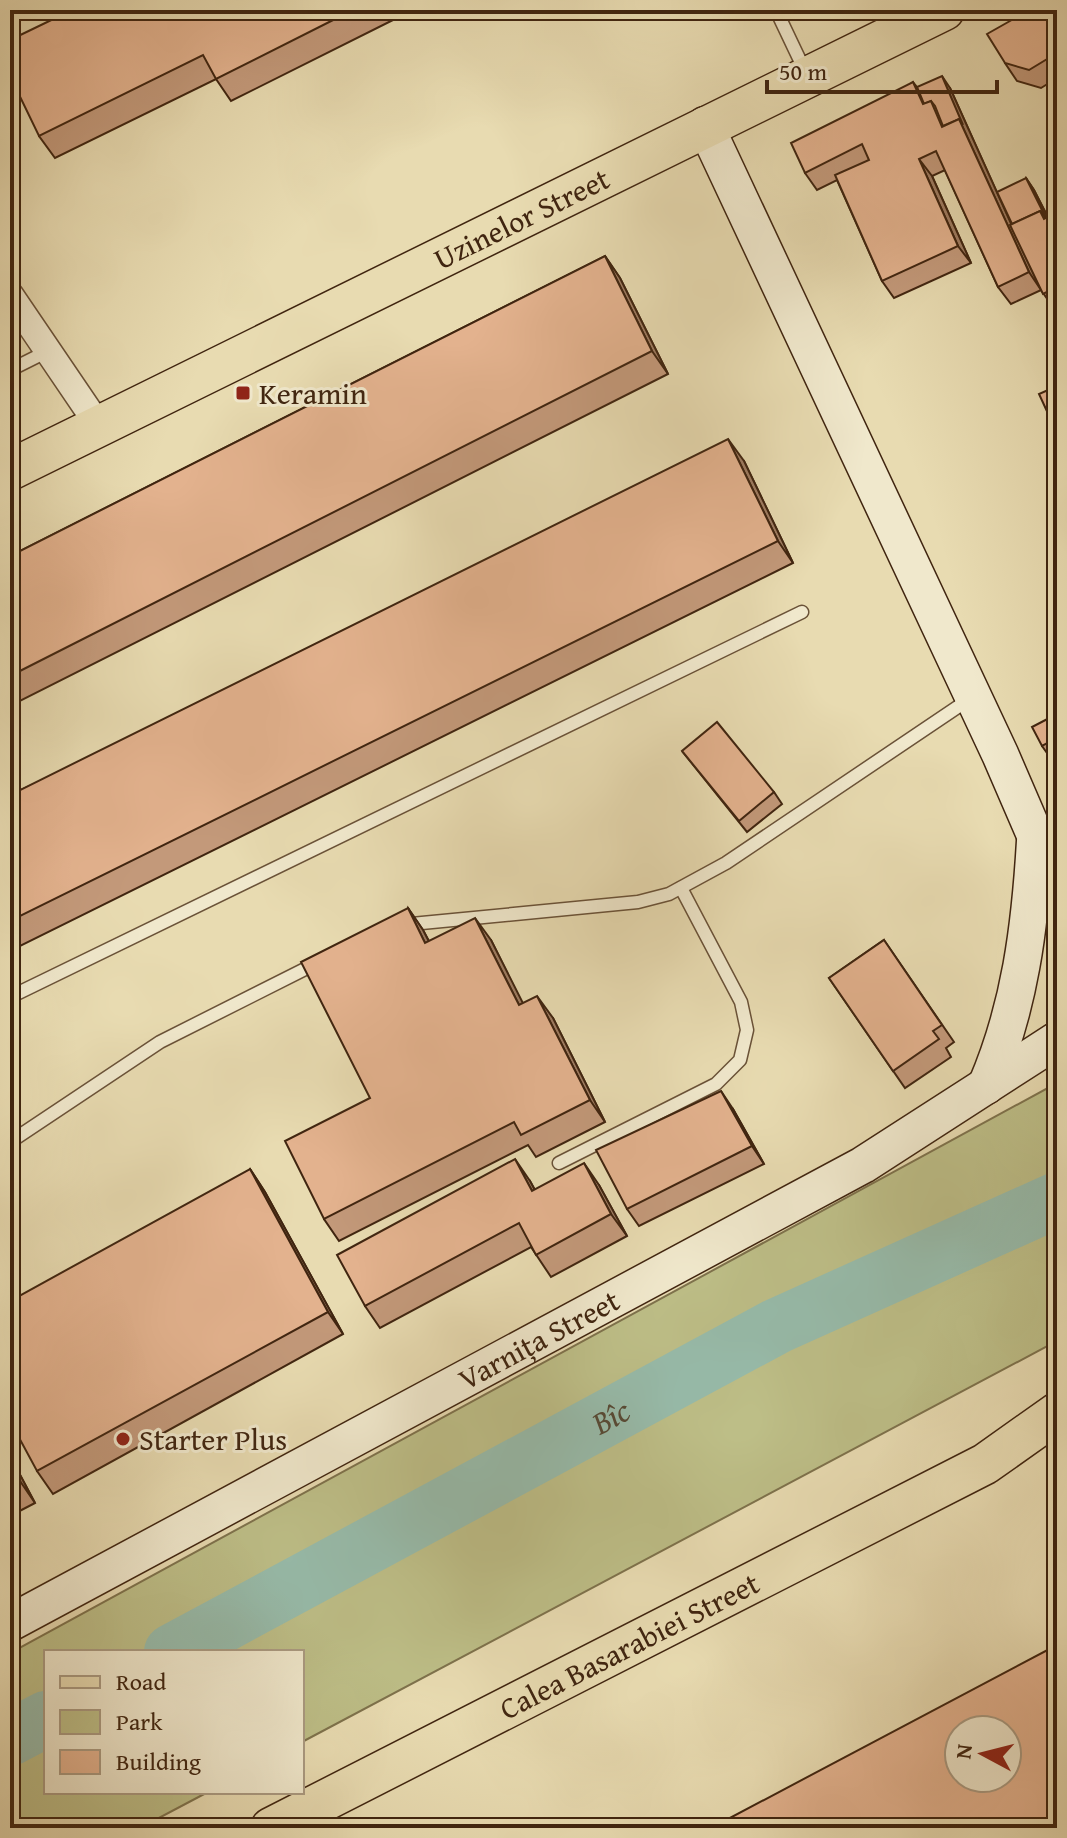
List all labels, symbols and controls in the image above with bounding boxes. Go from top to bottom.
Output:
scale bar [767,44,997,94]
text: 50 m [779,54,827,89]
street label: Uzinelor Street [426,156,617,280]
place label: Keramin [259,371,367,415]
marker: Keramin [234,384,252,402]
street label: Varnița Street [450,1278,627,1400]
water label: Bîc [582,1386,639,1446]
place label: Starter Plus [139,1417,287,1461]
marker: Starter Plus [114,1430,132,1448]
street label: Calea Basarabiei Street [492,1561,767,1730]
legend [44,1650,304,1794]
text: Road [116,1664,166,1699]
text: Park [116,1704,163,1739]
north arrow [943,1714,1023,1794]
text: N [946,1742,980,1761]
text: Building [116,1744,201,1779]

